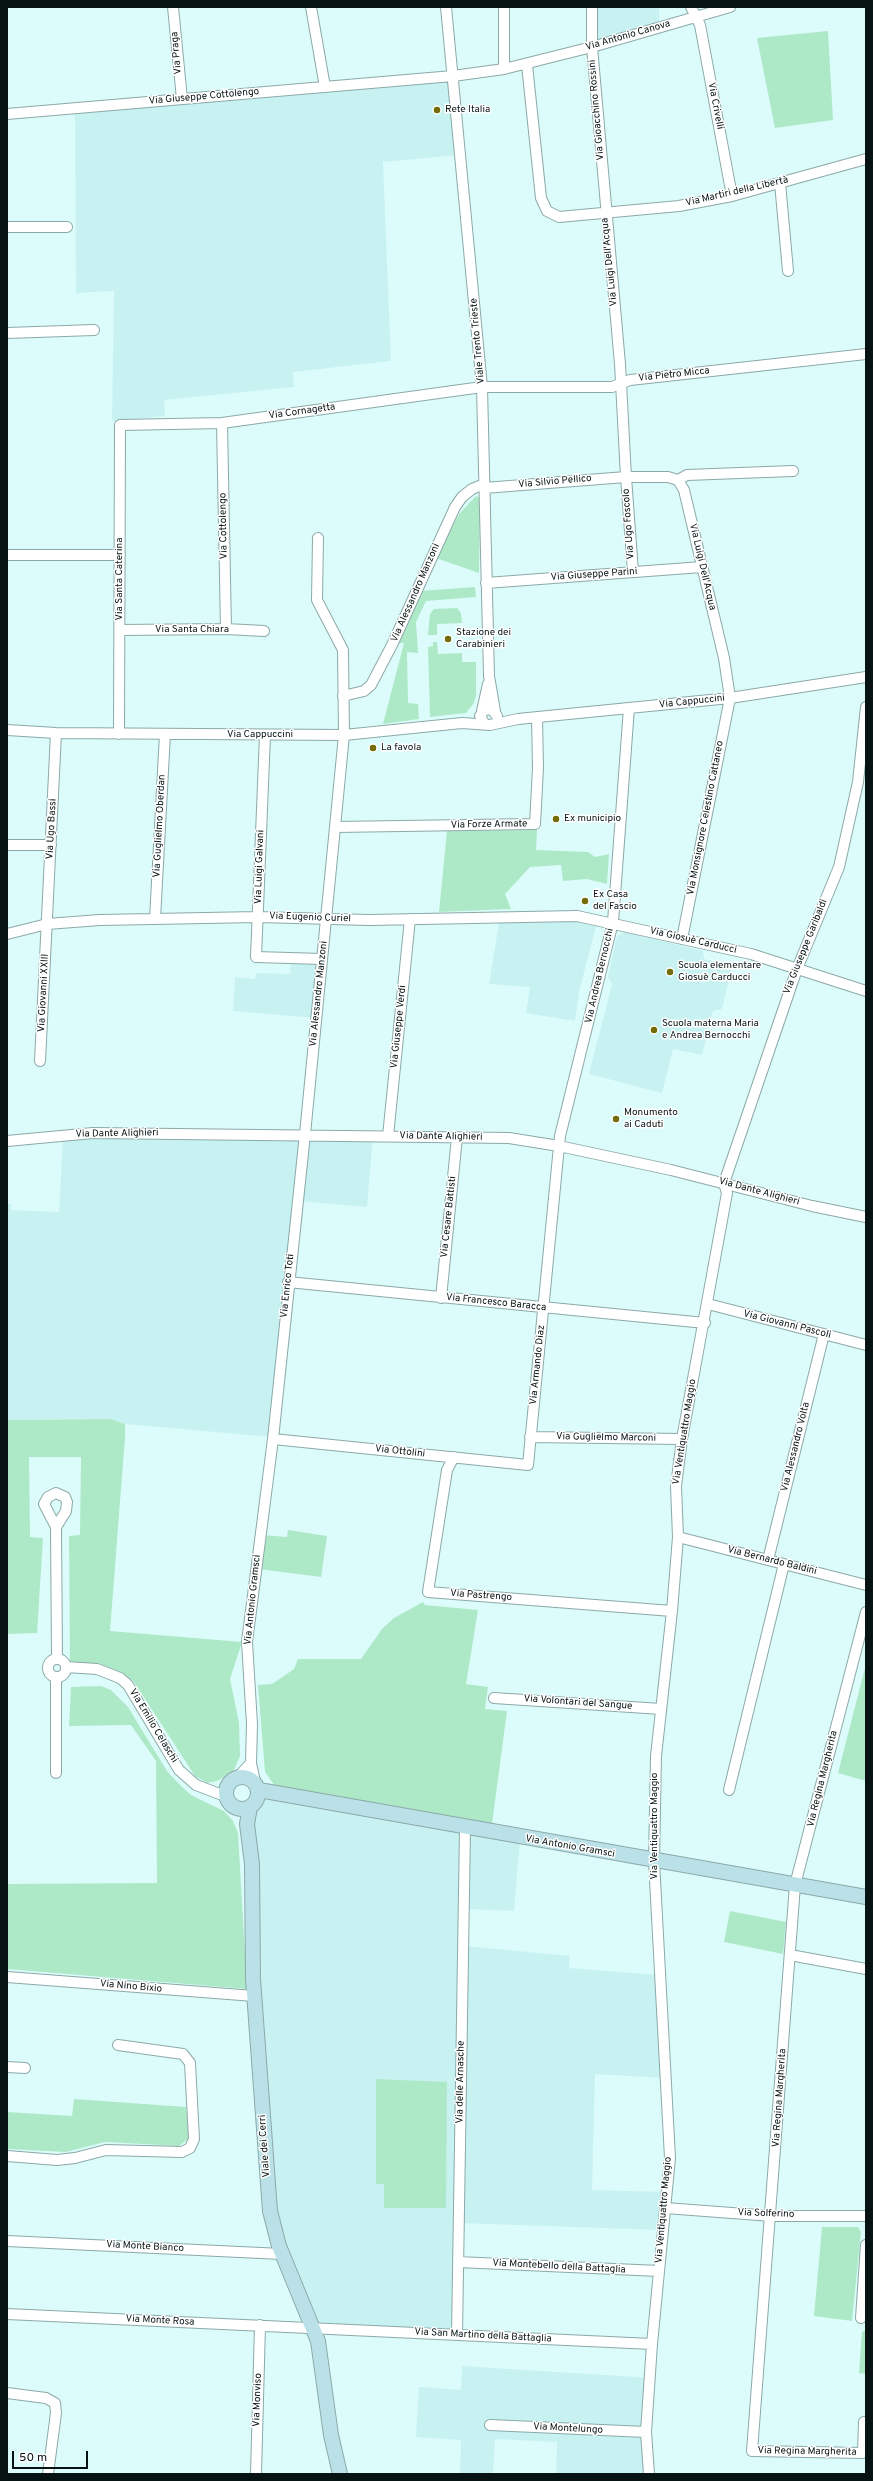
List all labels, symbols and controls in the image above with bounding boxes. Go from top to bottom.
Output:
street label: Via Antonio Canova [584,18,672,54]
street label: Via Praga [169,31,185,75]
street label: Via Gioacchino Rossini [587,59,607,161]
street label: Via Crivelli [705,81,725,131]
street label: Via Giuseppe Cottolengo [148,86,260,108]
place label: Rete Italia [445,104,490,116]
marker: Rete Italia [432,105,442,115]
street label: Via Martiri della Libertà [685,174,789,210]
street label: Via Luigi Dell'Acqua [599,217,621,307]
street label: Viale Trento Trieste [468,298,488,384]
street label: Via Pietro Micca [638,365,710,385]
street label: Via Cornagetta [268,401,336,423]
street label: Via Silvio Pellico [518,473,592,491]
street label: Via Ugo Foscolo [621,488,637,560]
street label: Via Cottolengo [217,493,231,559]
street label: Via Luigi Dell'Acqua [686,522,718,612]
street label: Via Santa Caterina [114,538,126,620]
street label: Via Alessandro Manzoni [389,542,443,644]
street label: Via Giuseppe Parini [550,566,638,584]
street label: Via Santa Chiara [155,624,229,636]
place label: Stazione dei Carabinieri [456,627,511,650]
marker: Stazione dei Carabinieri [443,634,453,644]
street label: Via Cappuccini [658,693,726,711]
street label: Via Cappuccini [227,729,293,741]
street label: Via Monsignore Celestino Cattaneo [685,740,727,896]
place label: La favola [381,742,421,754]
marker: La favola [368,743,378,753]
street label: Via Guglielmo Oberdan [151,774,169,878]
street label: Via Ugo Bassi [44,798,60,860]
place label: Ex municipio [564,813,621,825]
marker: Ex municipio [551,814,561,824]
street label: Via Forze Armate [450,818,528,832]
street label: Via Luigi Galvani [253,830,267,904]
place label: Ex Casa del Fascio [593,889,637,912]
marker: Ex Casa del Fascio [580,896,590,906]
street label: Via Giuseppe Garibaldi [781,898,831,996]
street label: Via Eugenio Curiel [269,911,351,925]
street label: Via Giosuè Carducci [648,925,738,957]
street label: Via Andrea Bernocchi [583,927,617,1025]
street label: Via Alessandro Manzoni [307,940,331,1048]
street label: Via Giovanni XXIII [36,953,52,1033]
place label: Scuola elementare Giosuè Carducci [678,960,761,984]
marker: Scuola elementare Giosuè Carducci [665,967,675,977]
street label: Via Giuseppe Verdi [389,985,409,1069]
place label: Scuola materna Maria e Andrea Bernocchi [662,1018,759,1042]
marker: Scuola materna Maria e Andrea Bernocchi [649,1025,659,1035]
place label: Monumento ai Caduti [624,1107,678,1130]
marker: Monumento ai Caduti [611,1114,621,1124]
street label: Via Dante Alighieri [75,1127,159,1141]
street label: Via Dante Alighieri [399,1130,483,1144]
street label: Via Dante Alighieri [717,1175,801,1209]
street label: Via Cesare Battisti [439,1176,459,1258]
street label: Via Enrico Toti [279,1253,297,1319]
street label: Via Francesco Baracca [445,1292,547,1314]
street label: Via Giovanni Pascoli [742,1308,832,1342]
street label: Via Armando Diaz [528,1324,548,1406]
street label: Via Ventiquattro Maggio [671,1378,699,1486]
street label: Via Alessandro Volta [779,1401,813,1493]
street label: Via Guglielmo Marconi [556,1431,656,1445]
street label: Via Ottolini [374,1443,426,1461]
street label: Via Bernardo Baldini [726,1544,818,1578]
street label: Via Antonio Gramsci [242,1554,264,1646]
street label: Via Pastrengo [450,1588,512,1604]
street label: Via Emilio Celaschi [126,1687,180,1765]
street label: Via Volontari del Sangue [523,1693,633,1713]
street label: Via Regina Margherita [805,1729,841,1829]
street label: Via Ventiquattro Maggio [649,1773,661,1879]
street label: Via Antonio Gramsci [524,1833,616,1861]
street label: Via Nino Bixio [99,1978,163,1996]
street label: Via delle Arnasche [454,2040,468,2124]
street label: Via Regina Margherita [771,2048,789,2148]
street label: Viale dei Cerri [257,2114,273,2178]
street label: Via Ventiquattro Maggio [653,2156,675,2264]
street label: Via Solferino [737,2207,795,2221]
street label: Via Monte Bianco [106,2239,184,2255]
street label: Via Montebello della Battaglia [492,2258,626,2276]
street label: Via Monte Rosa [125,2313,195,2329]
street label: Via San Martino della Battaglia [414,2326,552,2346]
street label: Via Monviso [251,2373,265,2427]
street label: Via Montelungo [533,2421,603,2437]
scale bar [14,2443,90,2469]
street label: Via Regina Margherita [757,2445,857,2459]
text: 50 m [19,2450,47,2466]

